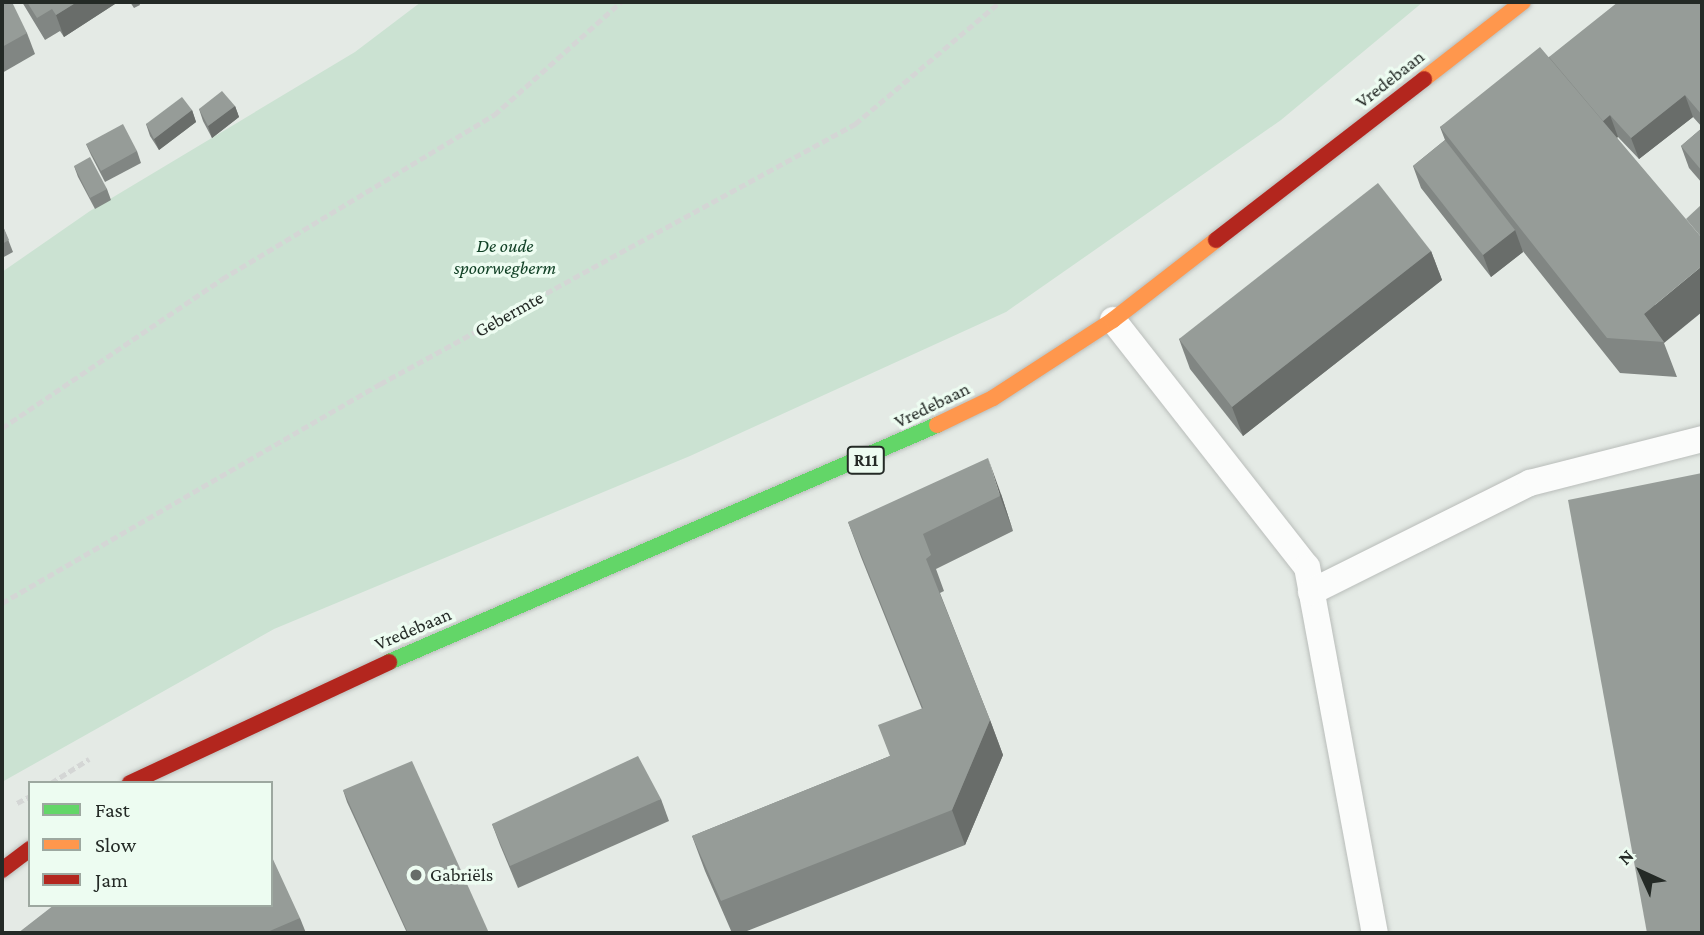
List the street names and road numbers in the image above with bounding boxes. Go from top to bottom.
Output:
street label: Vredebaan [1351,45,1429,113]
street label: Gebermte [471,286,547,342]
street label: Vredebaan [891,377,973,433]
road number: R11 [847,446,885,474]
street label: Vredebaan [371,603,455,655]

